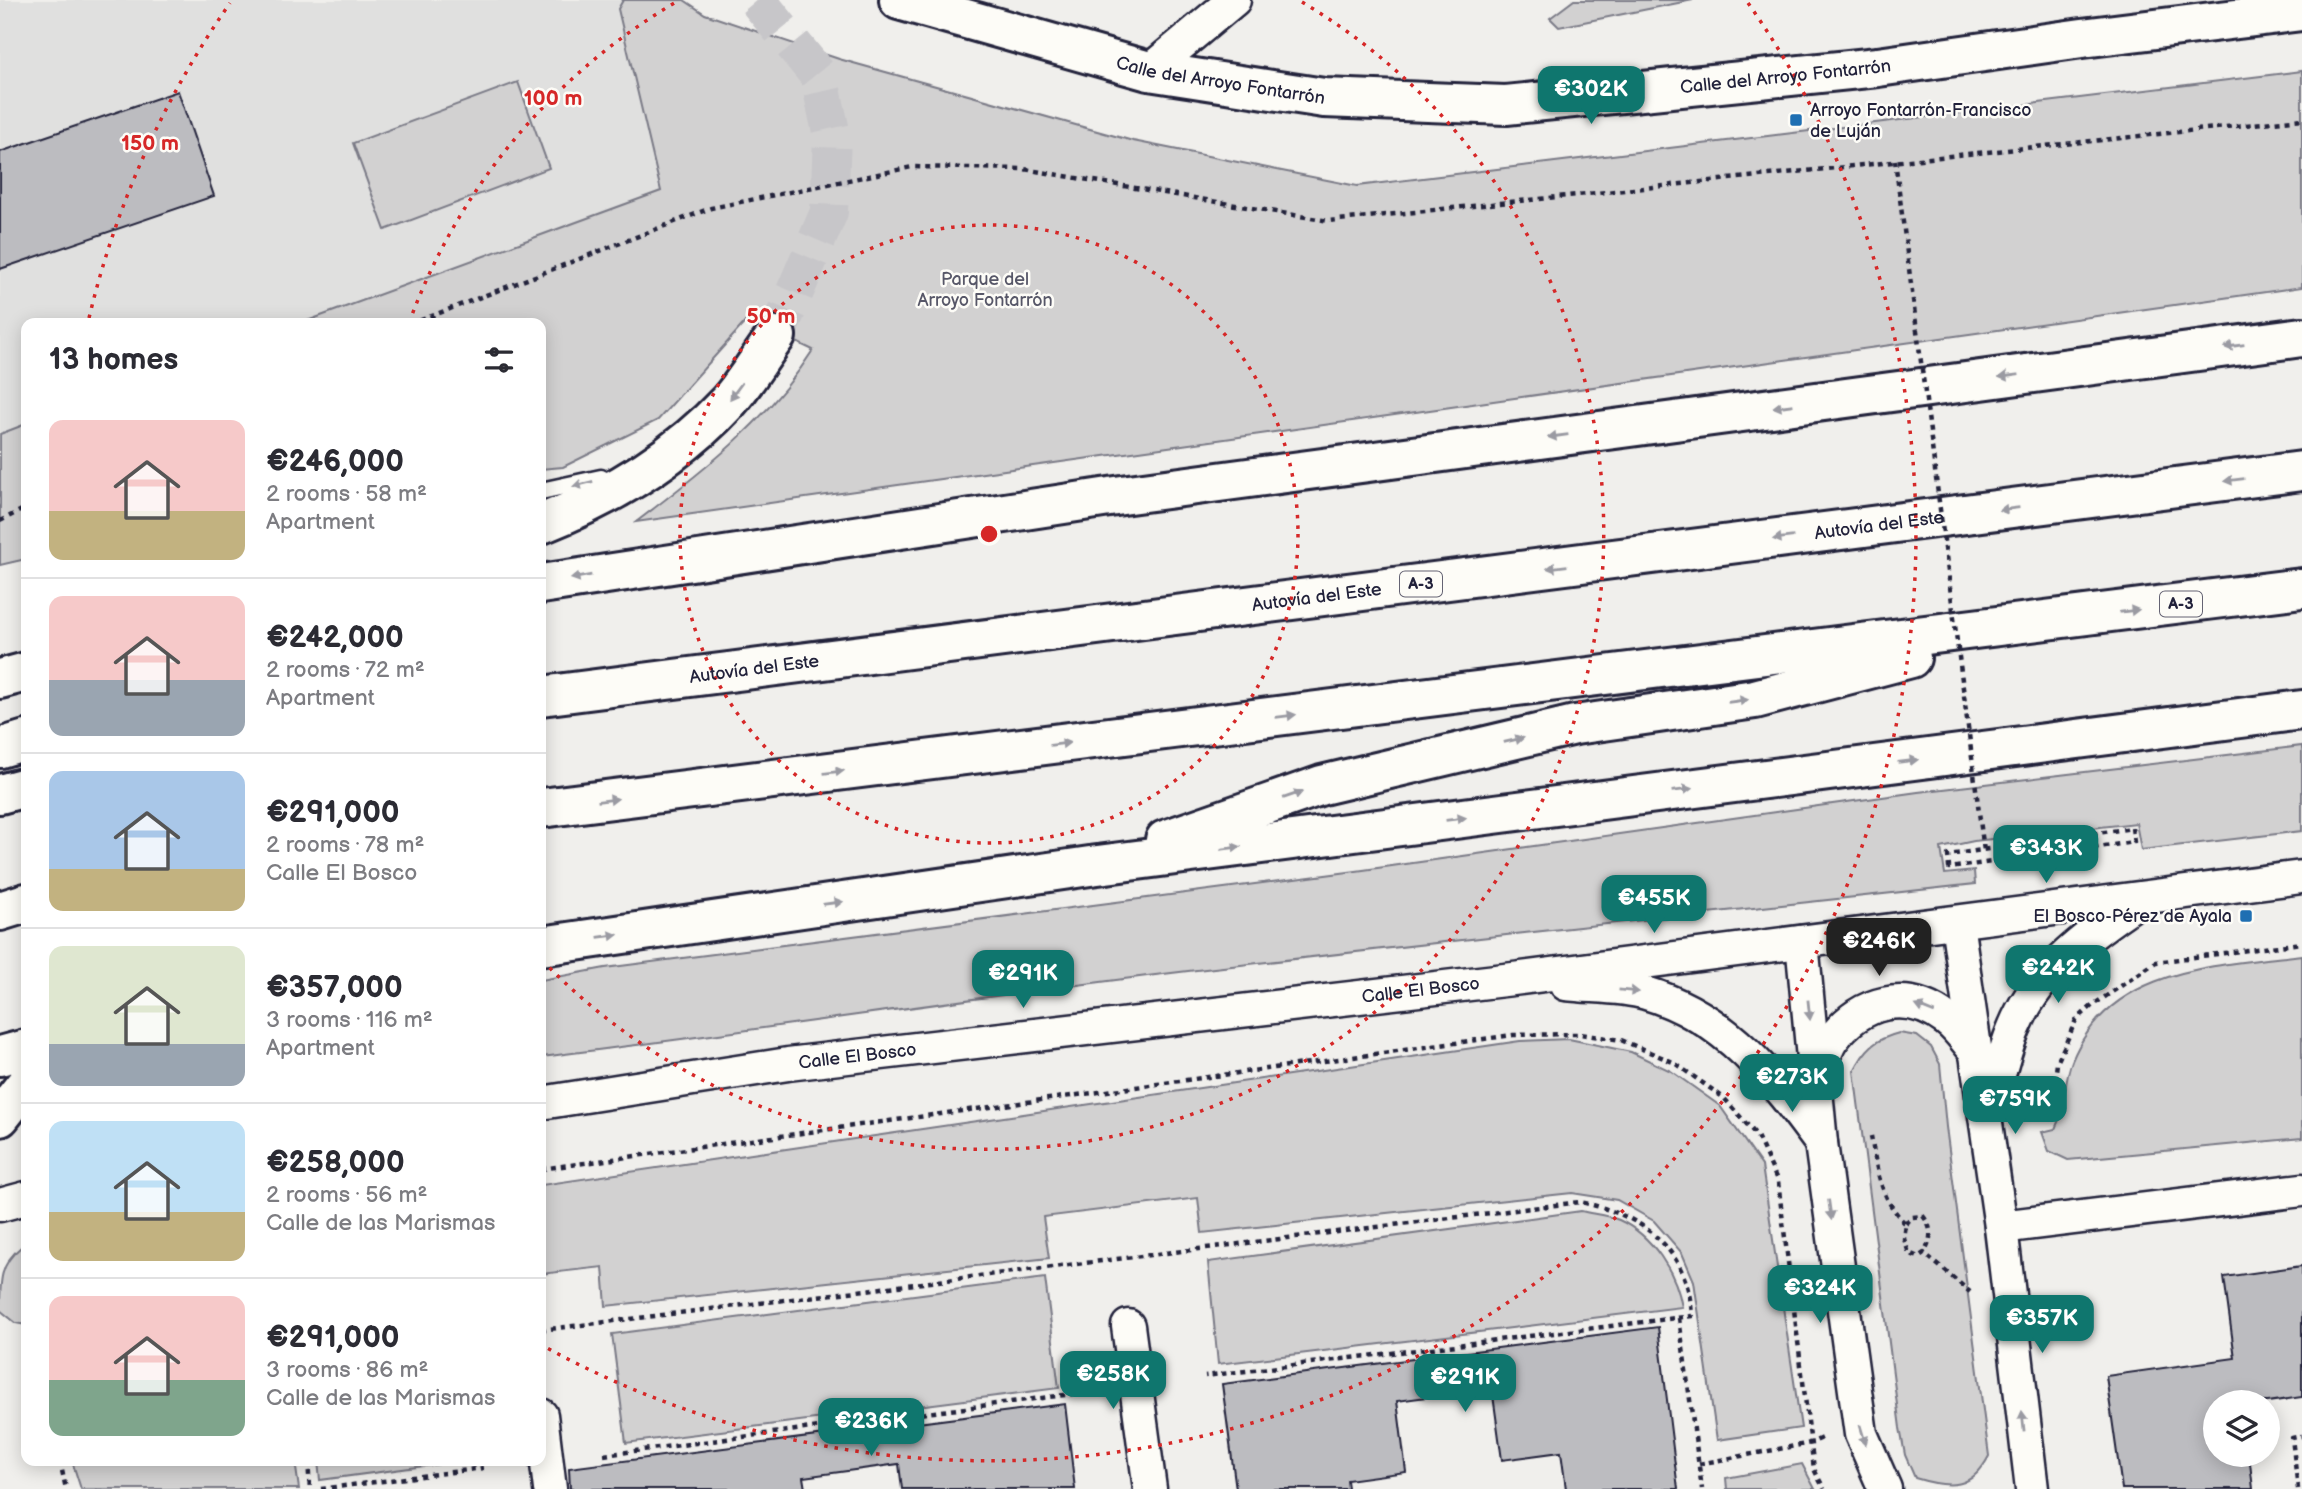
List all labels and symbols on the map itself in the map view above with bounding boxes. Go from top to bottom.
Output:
street label: Calle del Arroyo Fontarrón [1114,52,1326,109]
street label: Calle del Arroyo Fontarrón [1679,55,1892,98]
pin: €302K [1542,66,1640,126]
text: 100 m [524,86,582,111]
place label: Arroyo Fontarrón-Francisco de Luján [1810,100,2031,142]
marker: Arroyo Fontarrón-Francisco de Luján [1788,112,1804,128]
text: 150 m [121,131,179,156]
park label: Parque del Arroyo Fontarrón [917,269,1053,311]
text: 50 m [747,304,795,329]
one-way arrow [2223,341,2245,352]
one-way arrow [1998,371,2020,382]
one-way arrow [729,382,743,401]
one-way arrow [1772,401,1794,412]
one-way arrow [1547,431,1569,442]
one-way arrow [2223,474,2245,485]
one-way arrow [572,478,594,489]
one-way arrow [1998,504,2020,515]
street label: Autovía del Este [1813,506,1945,544]
centre of rings [977,522,1001,546]
one-way arrow [1772,532,1794,543]
one-way arrow [1546,561,1568,572]
one-way arrow [570,572,592,583]
road number: A-3 [1400,572,1442,596]
street label: Autovía del Este [1251,578,1383,616]
road number: A-3 [2160,592,2202,617]
one-way arrow [2118,605,2140,616]
street label: Autovía del Este [688,650,821,687]
one-way arrow [1727,695,1749,706]
one-way arrow [1275,710,1297,721]
one-way arrow [1503,734,1525,745]
one-way arrow [1049,738,1071,749]
one-way arrow [1897,755,1919,766]
one-way arrow [823,766,845,777]
one-way arrow [1671,784,1693,795]
one-way arrow [1283,789,1304,800]
one-way arrow [598,794,620,805]
one-way arrow [1445,813,1467,824]
pin: €343K [1997,826,2095,885]
one-way arrow [1220,843,1242,854]
pin: €455K [1605,876,1703,935]
one-way arrow [823,898,845,909]
place label: El Bosco-Pérez de Ayala [2033,906,2232,927]
marker: El Bosco-Pérez de Ayala [2238,908,2254,924]
pin: €246K [1830,918,1928,978]
one-way arrow [597,930,619,941]
pin: €242K [2009,946,2107,1005]
pin: €291K [974,950,1072,1010]
street label: Calle El Bosco [1361,973,1481,1007]
one-way arrow [1619,986,1641,997]
one-way arrow [1804,999,1815,1021]
one-way arrow [1914,1004,1935,1015]
street label: Calle El Bosco [797,1039,918,1073]
pin: €273K [1743,1054,1841,1114]
pin: €759K [1966,1076,2064,1136]
one-way arrow [1825,1200,1836,1222]
pin: €324K [1771,1266,1869,1325]
pin: €357K [1993,1296,2091,1355]
pin: €258K [1064,1352,1162,1411]
pin: €291K [1416,1354,1514,1414]
pin: €236K [822,1398,920,1458]
one-way arrow [2017,1410,2028,1432]
one-way arrow [1859,1425,1869,1446]

